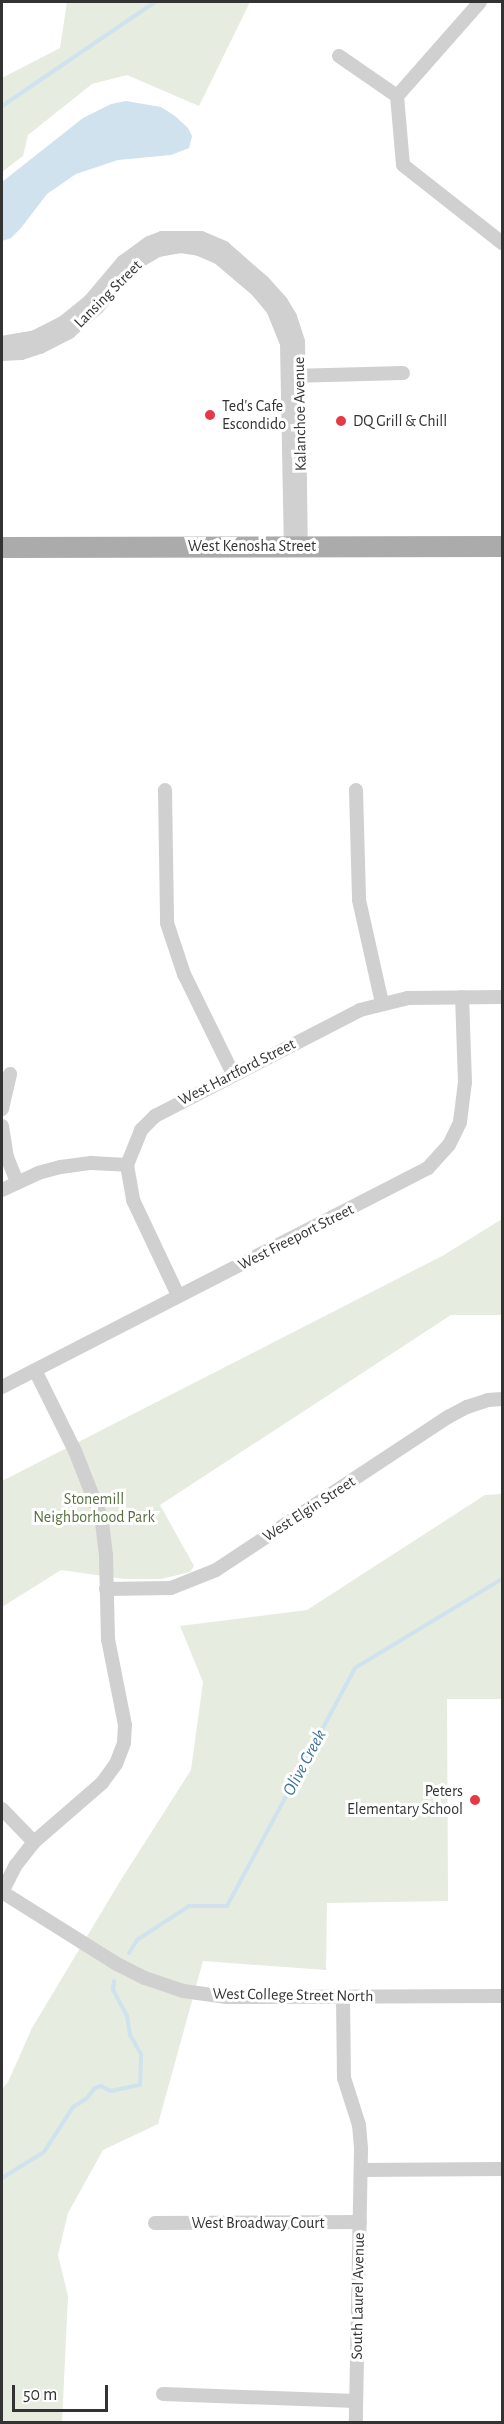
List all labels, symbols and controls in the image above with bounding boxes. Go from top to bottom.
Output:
street label: Lansing Street [70,256,146,332]
street label: Kalanchoe Avenue [289,357,311,471]
place label: Ted's Cafe Escondido [222,396,286,434]
marker: Ted's Cafe Escondido [203,408,217,422]
place label: DQ Grill & Chill [353,411,447,431]
marker: DQ Grill & Chill [334,414,348,428]
street label: West Kenosha Street [188,536,316,556]
street label: West Hartford Street [175,1034,299,1110]
street label: West Freeport Street [235,1200,357,1274]
street label: West Elgin Street [259,1472,359,1546]
park label: Stonemill Neighborhood Park [33,1489,155,1527]
water label: Olive Creek [279,1726,331,1800]
place label: Peters Elementary School [347,1781,463,1819]
marker: Peters Elementary School [468,1793,482,1807]
street label: West College Street North [213,1984,373,2006]
street label: West Broadway Court [191,2213,325,2233]
street label: South Laurel Avenue [347,2232,369,2360]
scale bar [15,2373,111,2411]
text: 50 m [23,2386,57,2404]

